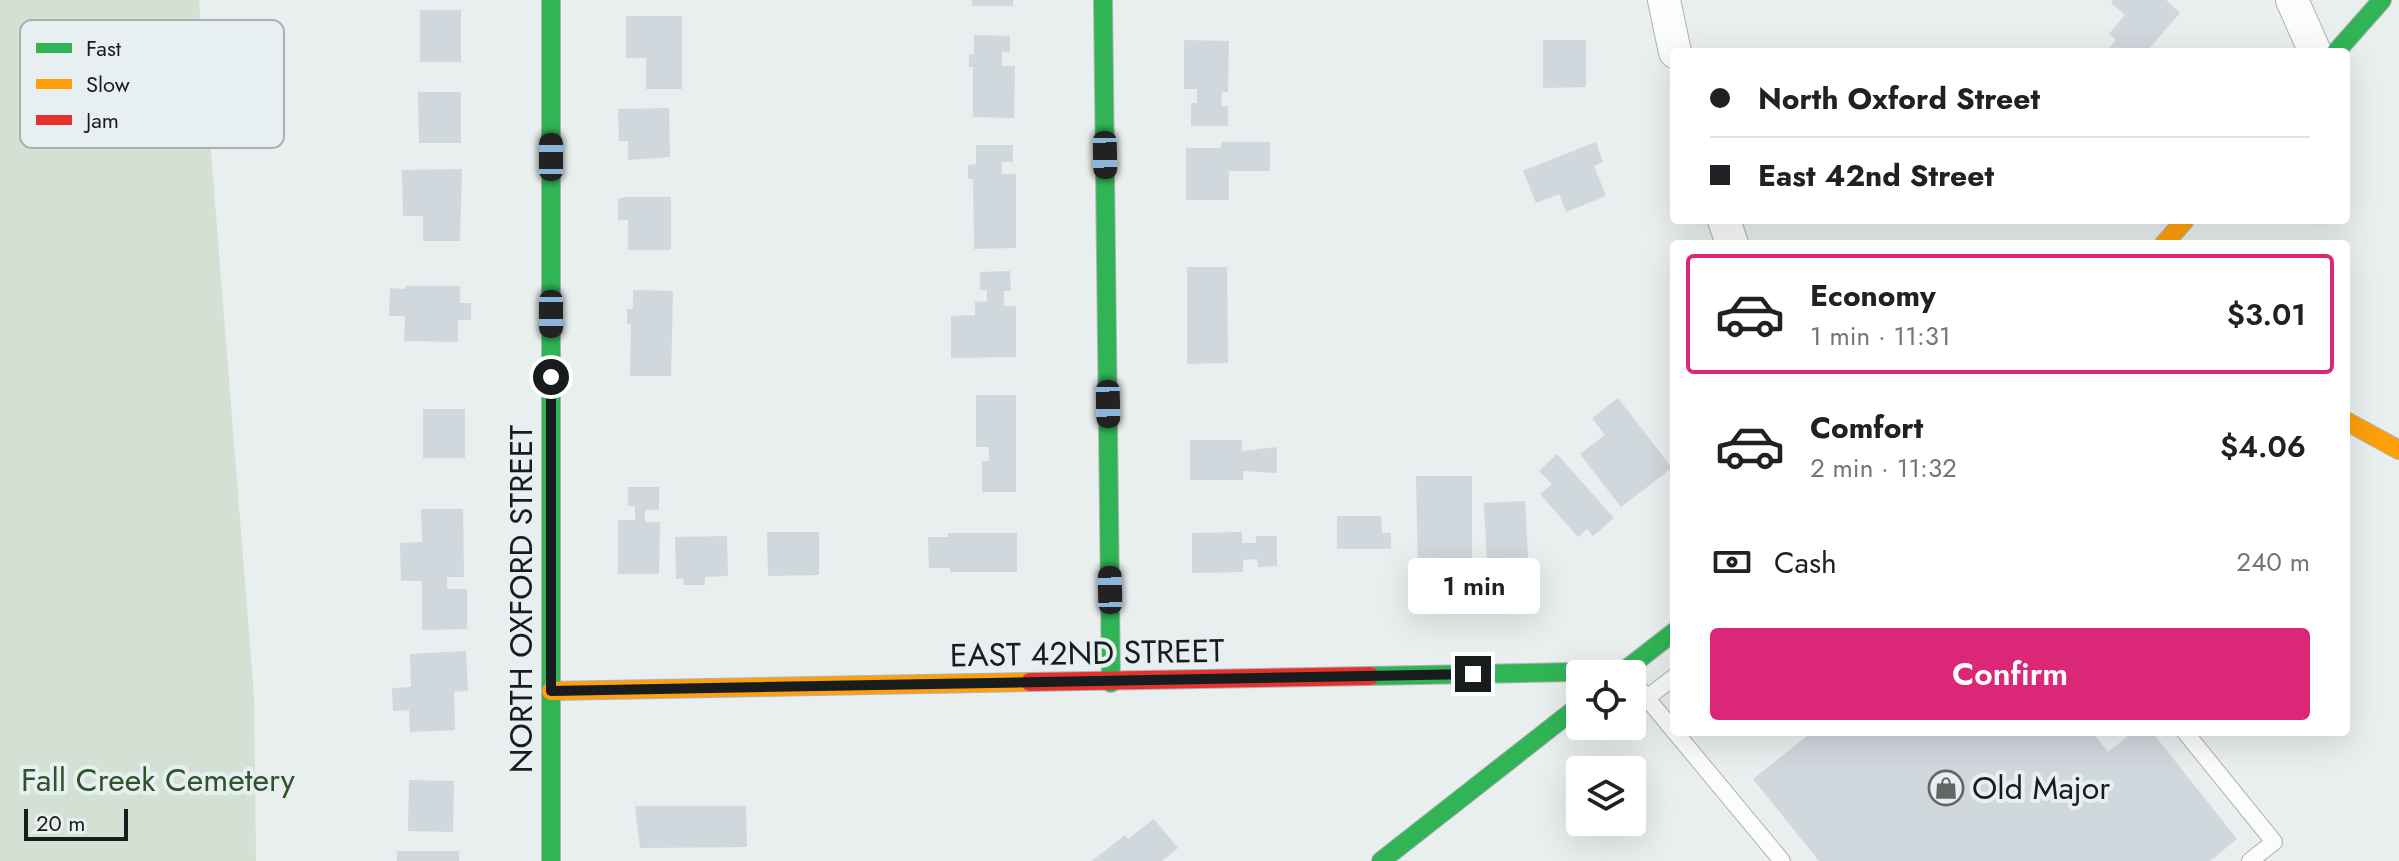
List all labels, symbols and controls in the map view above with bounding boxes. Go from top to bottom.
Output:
legend [20,20,284,148]
text: Fast [86,32,122,64]
text: Slow [86,68,130,100]
text: North Oxford Street [1758,77,2040,120]
text: Jam [83,104,119,136]
car [1093,131,1117,179]
car [539,133,563,181]
text: East 42nd Street [1758,154,1994,197]
text: Economy [1810,274,1936,317]
icon: car [1714,278,1786,350]
car [539,290,563,338]
text: $3.01 [2227,293,2306,336]
text: 1 min · 11:31 [1810,317,1951,355]
route start [533,359,569,395]
car [1096,380,1120,428]
text: Comfort [1810,406,1923,449]
icon: car [1714,410,1786,482]
street label: NORTH OXFORD STREET [498,425,544,773]
text: $4.06 [2220,425,2306,468]
text: 2 min · 11:32 [1810,449,1957,487]
icon: cash [1710,540,1754,584]
text: Cash [1774,541,1837,584]
text: 240 m [2236,543,2310,581]
callout: 1 min [1407,558,1539,614]
car [1098,566,1122,614]
text: 1 min [1442,567,1506,605]
street label: EAST 42ND STREET [950,628,1225,678]
button: Confirm [1710,628,2310,720]
route end [1455,656,1491,692]
map controls [1566,660,1646,836]
button: locate [1566,660,1646,740]
button: layers [1566,756,1646,836]
park label: Fall Creek Cemetery [21,757,296,803]
place label: Old Major [1972,765,2110,811]
shop icon: Old Major [1927,769,1965,807]
scale bar [24,805,128,841]
text: 20 m [36,807,85,839]

